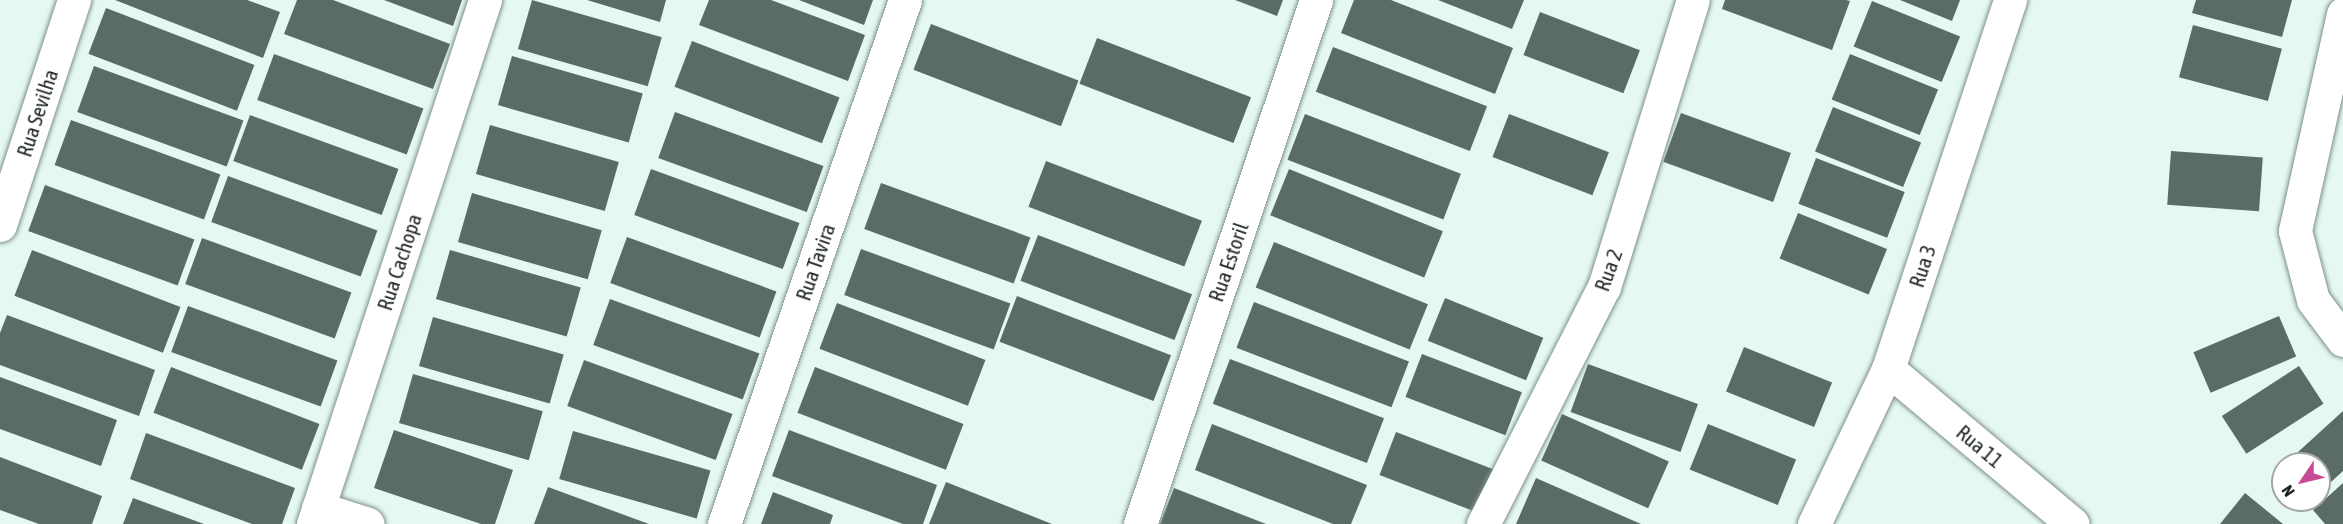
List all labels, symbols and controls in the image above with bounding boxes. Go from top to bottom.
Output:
street label: Rua Sevilha [11,66,63,160]
street label: Rua Cachopa [372,211,426,313]
street label: Rua Estoril [1203,219,1253,305]
street label: Rua Tavira [790,220,840,304]
street label: Rua 3 [1903,242,1941,290]
street label: Rua 2 [1589,245,1627,295]
street label: Rua 11 [1952,419,2008,473]
north arrow [2271,452,2331,512]
text: N [2278,482,2298,500]

